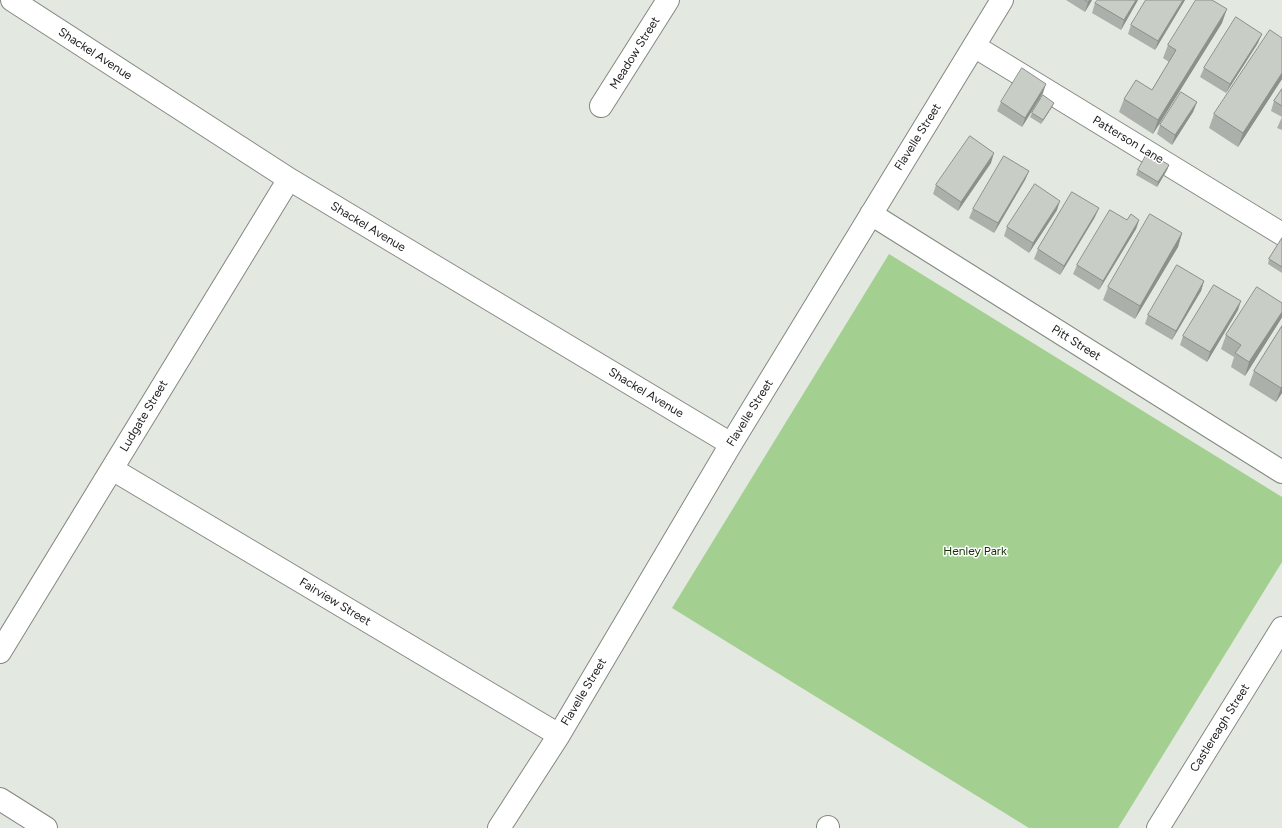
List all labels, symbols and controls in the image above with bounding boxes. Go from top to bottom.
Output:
street label: Meadow Street [607,14,663,92]
street label: Shackel Avenue [55,25,135,83]
street label: Flavelle Street [892,101,944,173]
street label: Patterson Lane [1090,113,1166,167]
street label: Shackel Avenue [328,199,408,255]
street label: Pitt Street [1049,322,1103,364]
street label: Shackel Avenue [606,365,686,421]
street label: Flavelle Street [724,377,776,449]
street label: Ludgate Street [117,378,171,454]
park label: Henley Park [943,544,1007,558]
street label: Fairview Street [297,575,373,629]
street label: Flavelle Street [558,656,610,728]
street label: Castlereagh Street [1187,681,1253,775]

